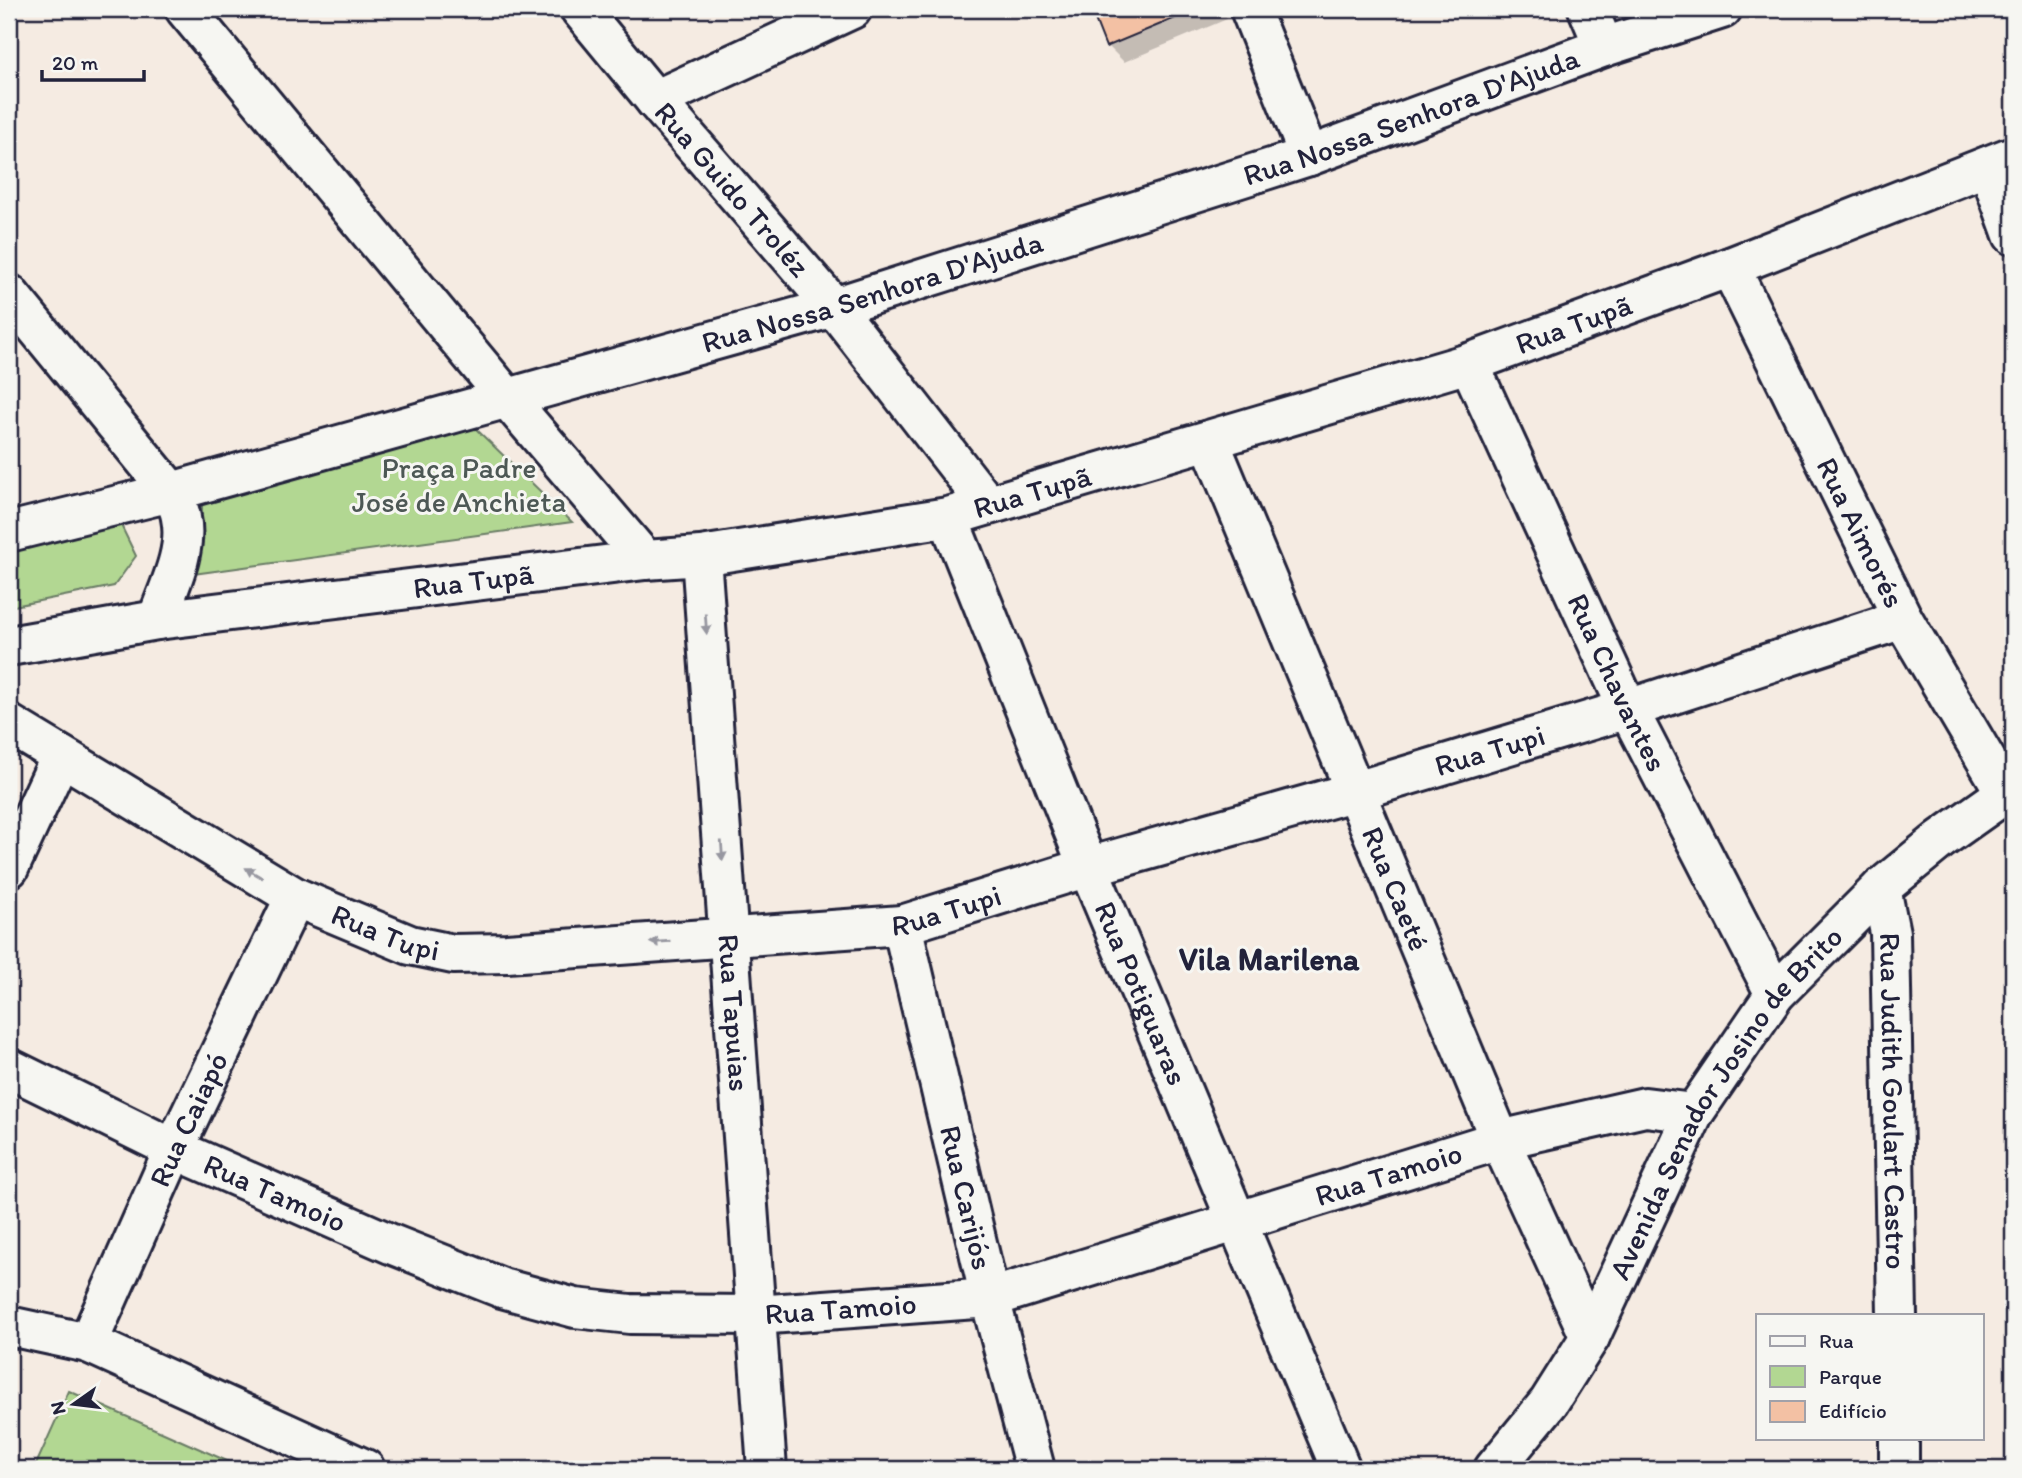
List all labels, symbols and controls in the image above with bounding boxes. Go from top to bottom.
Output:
scale bar [42,38,144,82]
street label: Rua Nossa Senhora D'Ajuda [1238,39,1585,194]
text: 20 m [52,50,99,75]
street label: Rua Guido Troléz [647,94,819,284]
street label: Rua Nossa Senhora D'Ajuda [697,223,1048,361]
street label: Rua Tupã [1510,286,1637,362]
park label: Praça Padre José de Anchieta [352,449,566,520]
street label: Rua Aimorés [1809,451,1913,614]
street label: Rua Tupã [969,457,1096,527]
street label: Rua Tupã [411,555,536,606]
street label: Rua Chavantes [1559,587,1676,777]
one-way arrow [701,614,712,636]
street label: Rua Tupi [1430,716,1549,784]
street label: Rua Caeté [1354,821,1438,956]
one-way arrow [717,841,728,863]
one-way arrow [245,866,264,879]
street label: Rua Tupi [890,876,1006,944]
street label: Rua Tupi [326,895,443,969]
street label: Rua Potiguaras [1087,896,1197,1091]
street label: Avenida Senador Josino de Brito [1600,918,1850,1285]
street label: Rua Judith Goulart Castro [1872,932,1915,1270]
street label: Rua Tapuias [710,933,759,1093]
one-way arrow [649,937,671,948]
district label: Vila Marilena [1179,940,1360,978]
street label: Rua Caiapó [141,1046,236,1193]
street label: Rua Carijós [932,1122,1002,1273]
street label: Rua Tamoio [1310,1134,1467,1214]
street label: Rua Tamoio [198,1145,352,1240]
street label: Rua Tamoio [763,1284,918,1332]
legend [1756,1314,1983,1440]
text: Rua [1819,1328,1854,1353]
text: Parque [1819,1364,1882,1389]
north arrow [38,1370,108,1440]
text: Edifício [1819,1398,1887,1423]
text: N [45,1399,71,1417]

